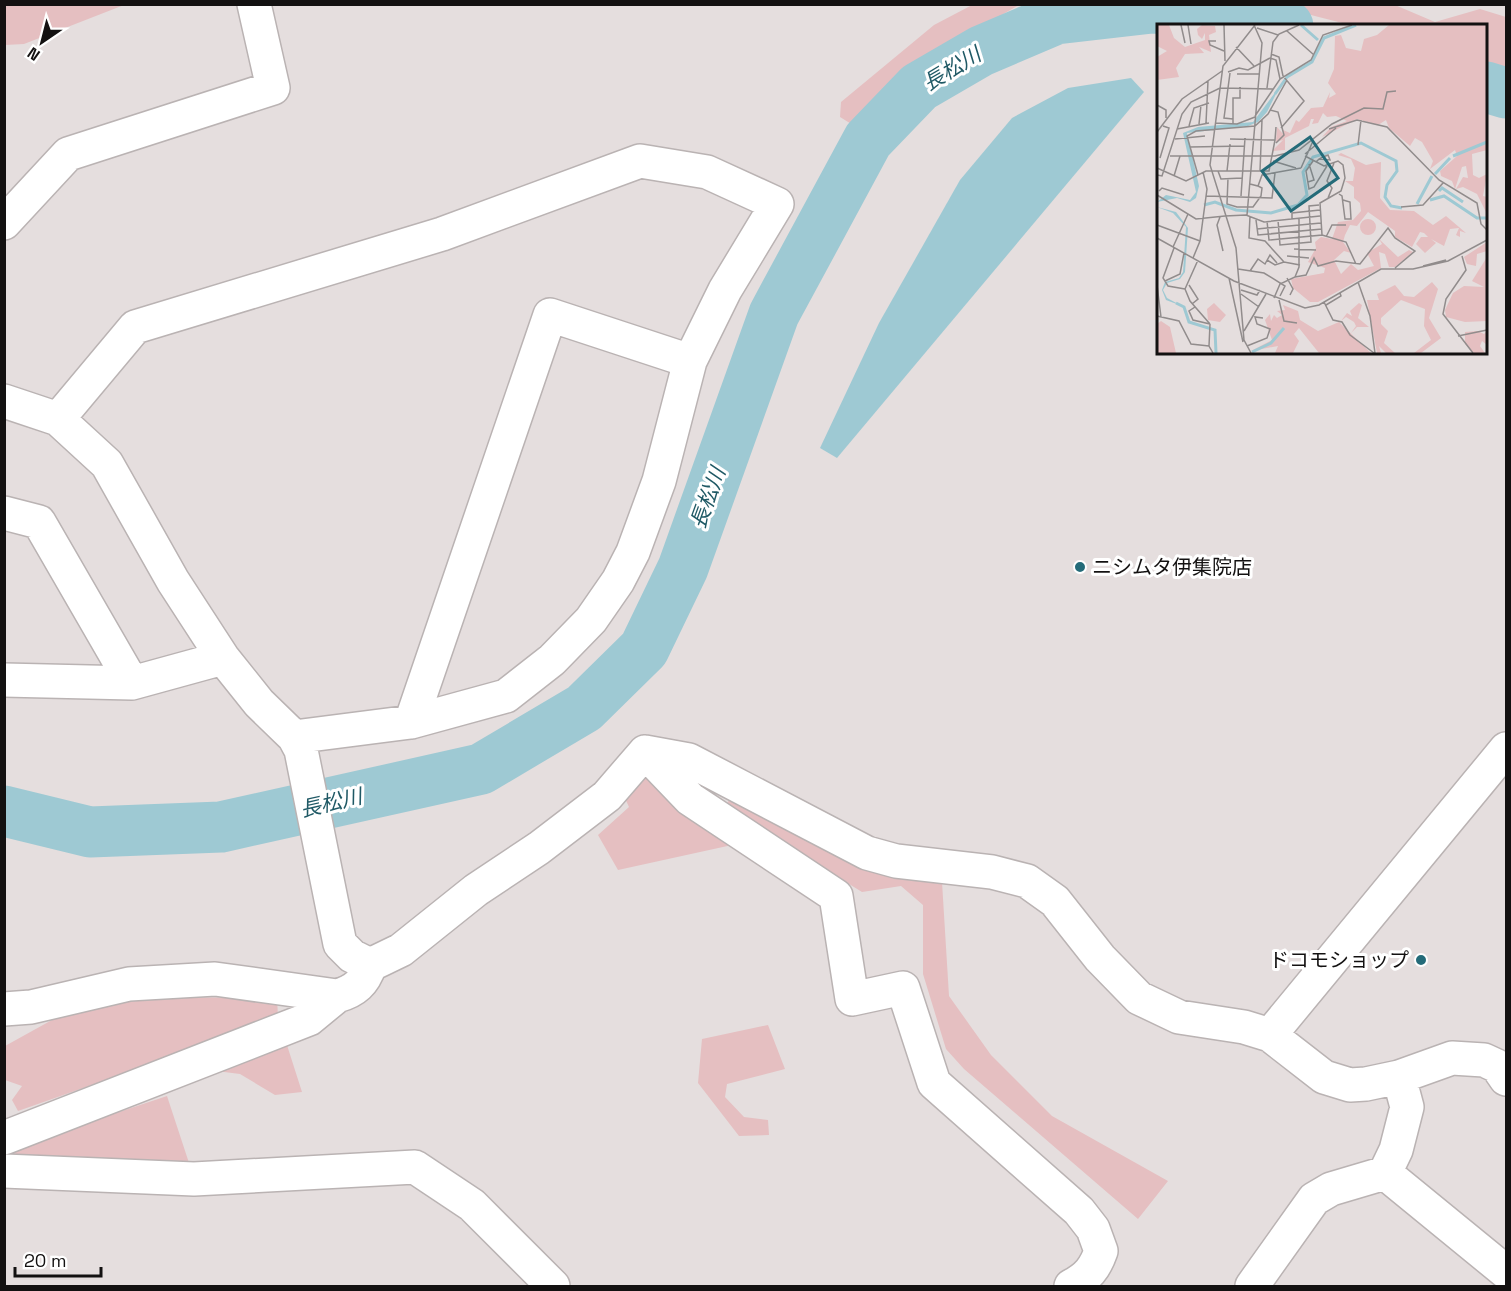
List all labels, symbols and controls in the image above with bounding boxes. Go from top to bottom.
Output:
north arrow [12,12,72,72]
inset map [1157,24,1487,354]
water label: 長松川 [918,40,987,96]
text: N [23,42,44,66]
water label: 長松川 [684,462,732,532]
place label: ニシムタ伊集院店 [1092,554,1252,580]
marker: ニシムタ伊集院店 [1073,560,1087,574]
water label: 長松川 [297,782,367,823]
place label: ドコモショップ [1269,947,1409,973]
marker: ドコモショップ [1414,953,1428,967]
scale bar [15,1240,100,1278]
text: 20 m [24,1249,67,1272]

